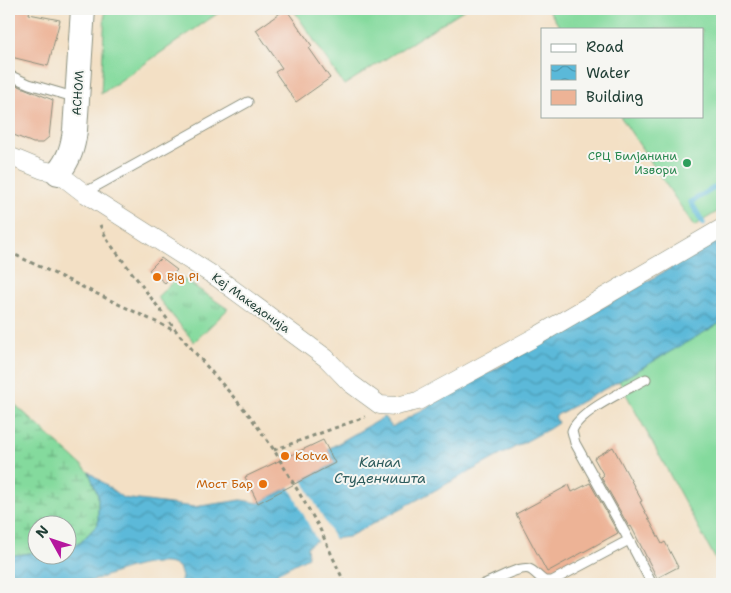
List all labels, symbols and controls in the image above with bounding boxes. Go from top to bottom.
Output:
legend [541,28,704,118]
text: Road [586,37,624,57]
text: Water [586,63,630,83]
street label: АСНОМ [68,70,88,116]
text: Building [586,87,643,107]
place label: СРЦ Билјанини Извори [588,148,677,178]
marker: СРЦ Билјанини Извори [681,157,693,169]
place label: Big Pi [167,269,199,285]
street label: Кеј Македонија [209,269,294,337]
marker: Big Pi [151,271,163,283]
place label: Kotva [295,448,329,464]
marker: Kotva [279,450,291,462]
water label: Канал Студенчишта [334,453,426,487]
place label: Мост Бар [196,476,253,492]
marker: Мост Бар [257,478,269,490]
north arrow [28,516,78,566]
text: N [32,522,53,542]

